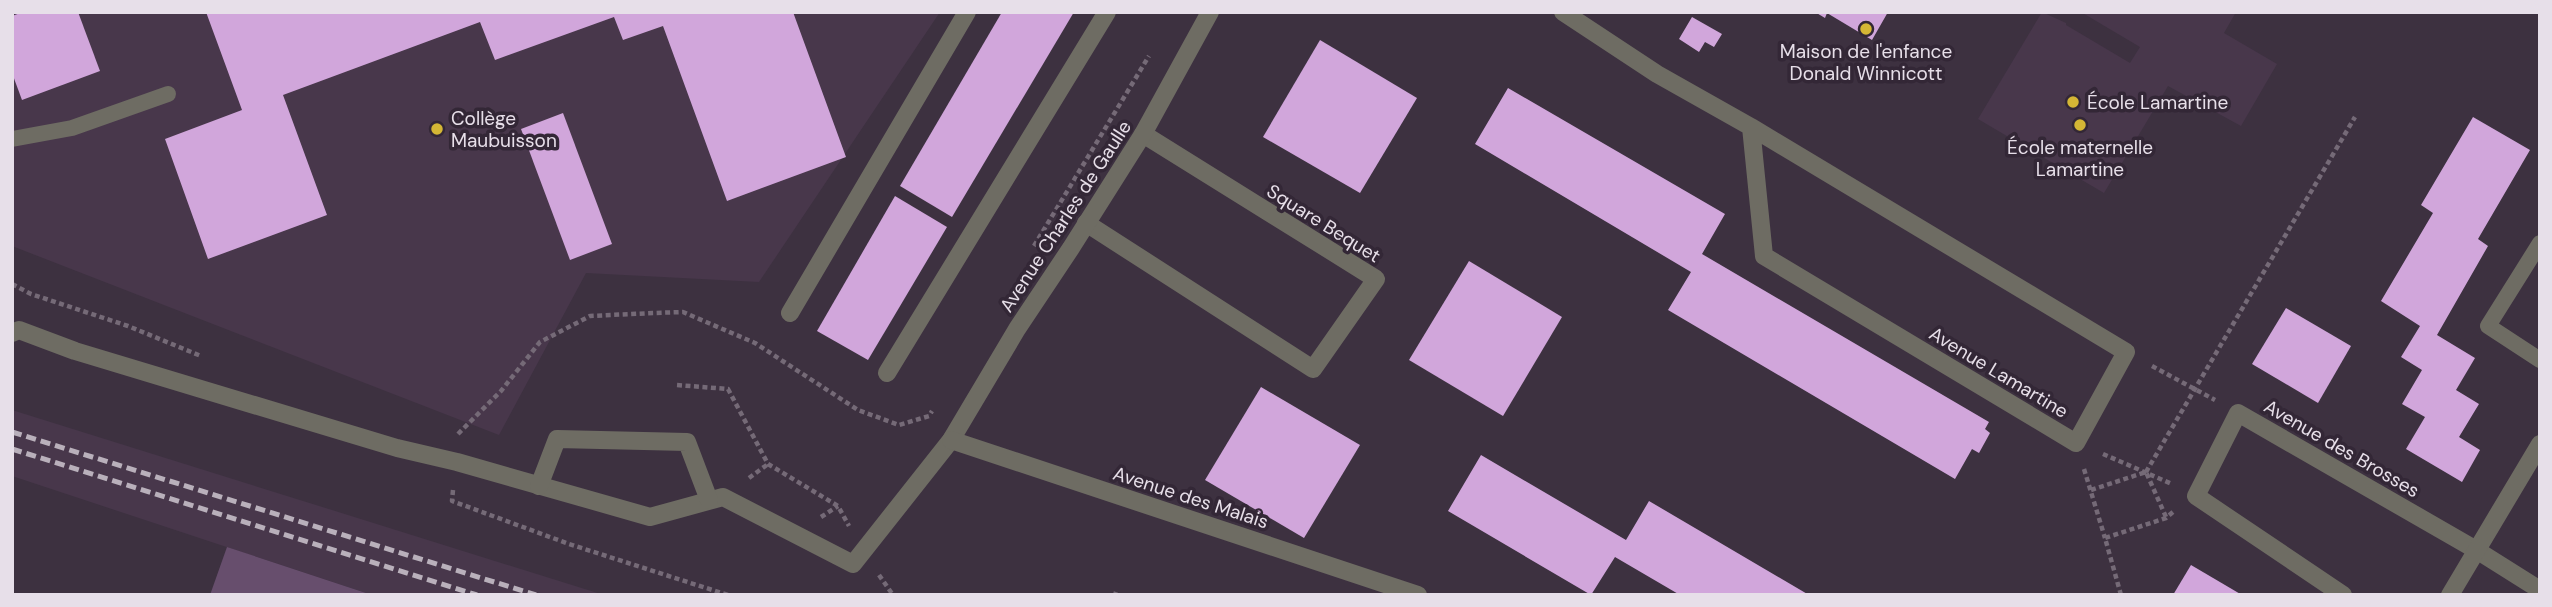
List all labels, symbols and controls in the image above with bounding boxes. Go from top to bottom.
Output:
marker: Maison de l'enfance Donald Winnicott [1858,21,1874,37]
place label: Maison de l'enfance Donald Winnicott [1780,39,1952,86]
place label: École Lamartine [2087,90,2228,115]
marker: École Lamartine [2065,94,2081,110]
place label: Collège Maubuisson [451,106,557,153]
street label: Avenue Charles de Gaulle [994,116,1137,317]
marker: École maternelle Lamartine [2072,117,2088,133]
marker: Collège Maubuisson [429,121,445,137]
place label: École maternelle Lamartine [2007,135,2153,182]
street label: Square Bequet [1262,178,1385,268]
street label: Avenue Lamartine [1925,321,2073,424]
street label: Avenue des Brosses [2259,394,2424,503]
street label: Avenue des Malais [1110,461,1272,534]

